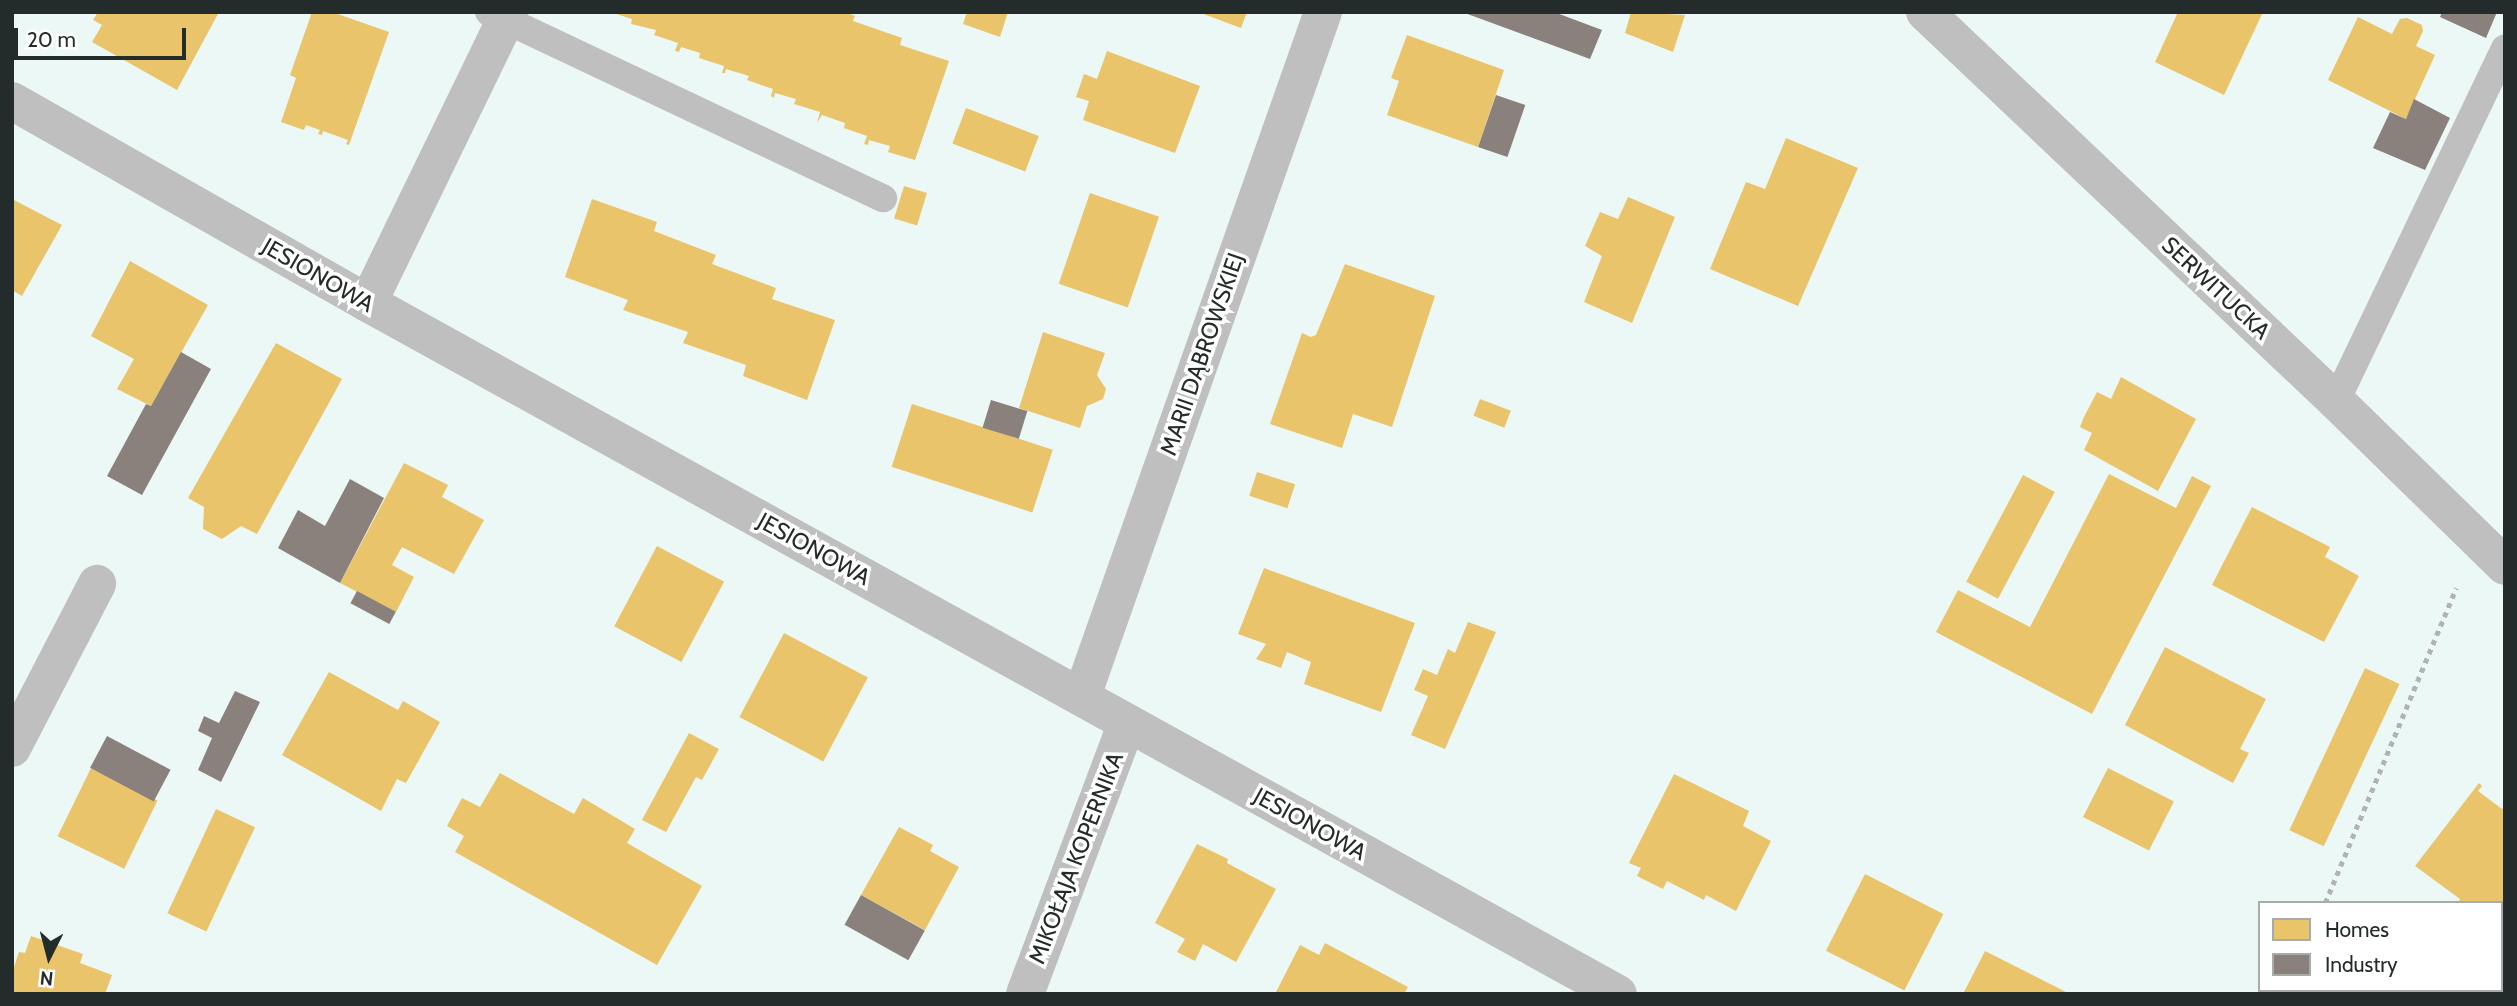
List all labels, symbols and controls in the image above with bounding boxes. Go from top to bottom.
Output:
scale bar [18,14,189,58]
text: 20 m [27,27,76,52]
street label: SERWITUCKA [2156,231,2276,345]
street label: JESIONOWA [257,232,379,318]
street label: MARII DĄBROWSKIEJ [1154,249,1250,459]
street label: JESIONOWA [753,507,875,591]
street label: MIKOŁAJA KOPERNIKA [1023,748,1129,968]
street label: JESIONOWA [1249,782,1371,866]
legend [2258,901,2503,992]
text: Homes [2325,917,2389,942]
north arrow [14,922,84,992]
text: Industry [2325,952,2398,977]
text: N [39,966,55,991]

